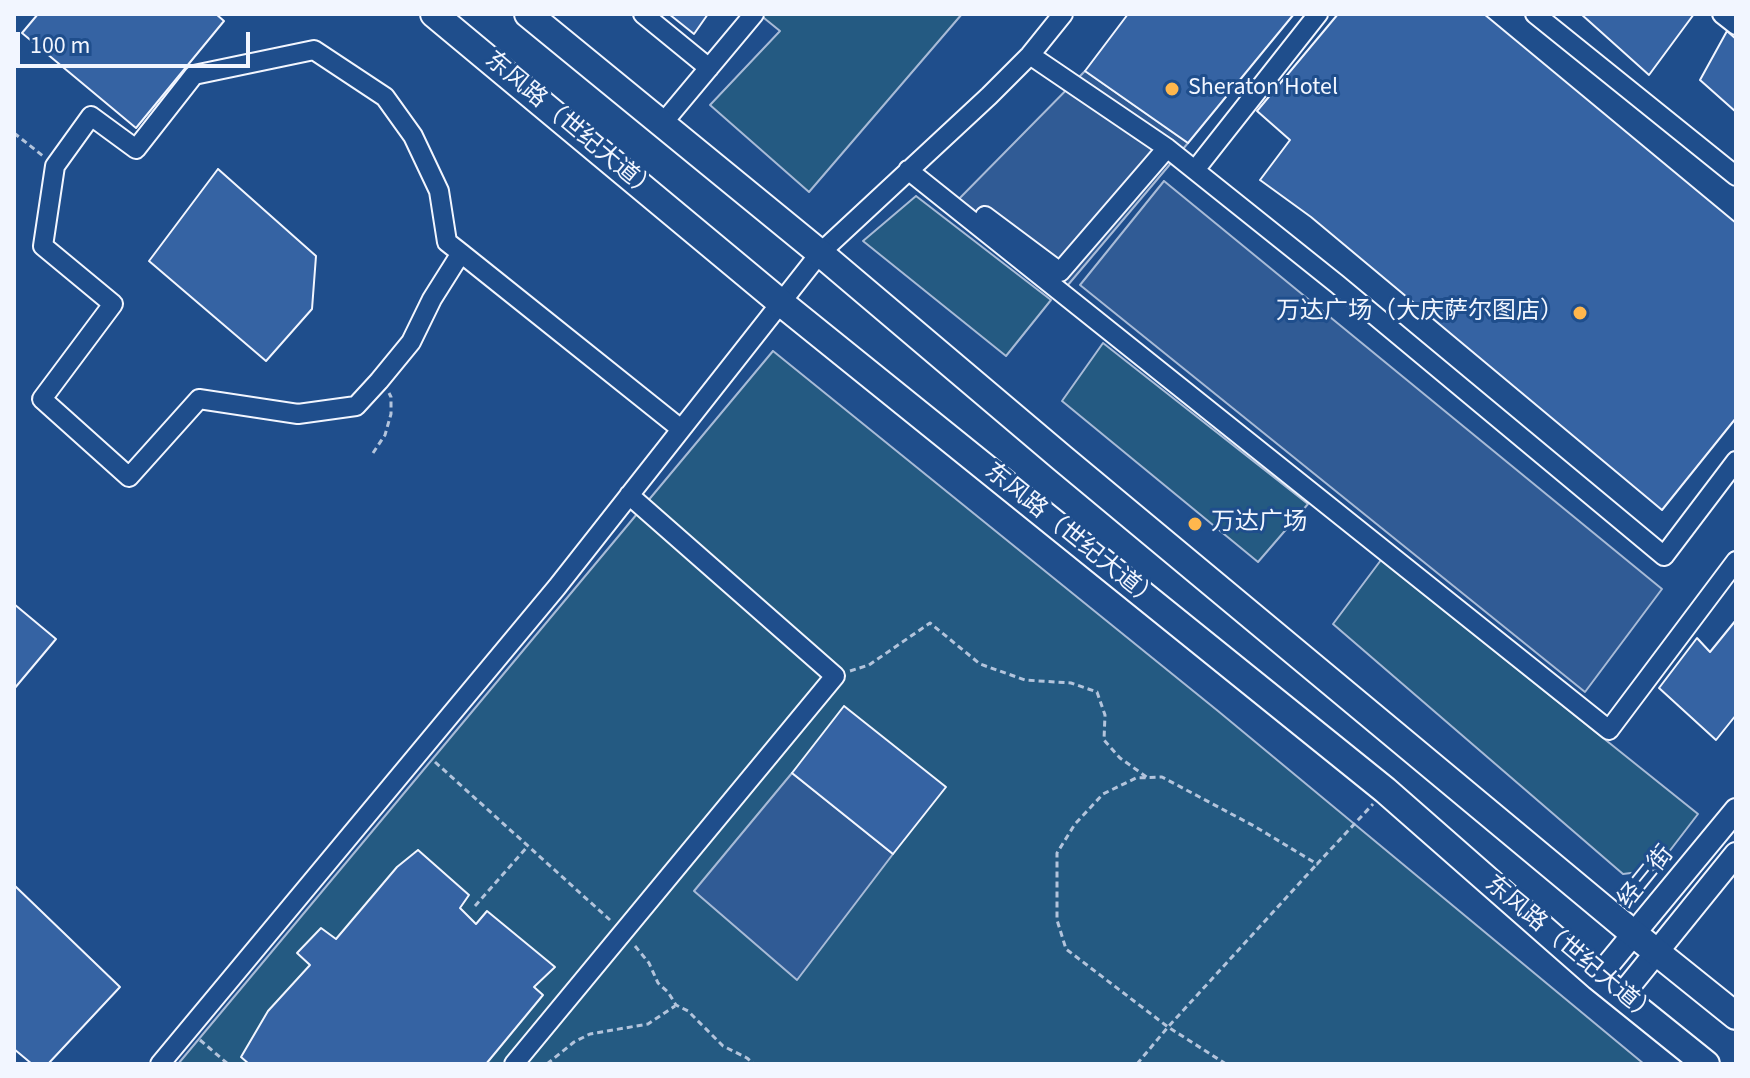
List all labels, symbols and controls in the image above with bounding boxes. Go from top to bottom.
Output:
scale bar [20,16,254,66]
text: 100 m [30,28,90,63]
street label: 东风路（世纪大道） [478,47,662,207]
place label: Sheraton Hotel [1188,75,1338,103]
marker: Sheraton Hotel [1163,80,1181,98]
place label: 万达广场（大庆萨尔图店） [1276,299,1564,327]
marker: 万达广场（大庆萨尔图店） [1571,304,1589,322]
street label: 东风路（世纪大道） [978,458,1164,616]
place label: 万达广场 [1211,510,1307,538]
marker: 万达广场 [1186,515,1204,533]
street label: 经三街 [1613,841,1681,915]
street label: 东风路（世纪大道） [1478,871,1662,1031]

